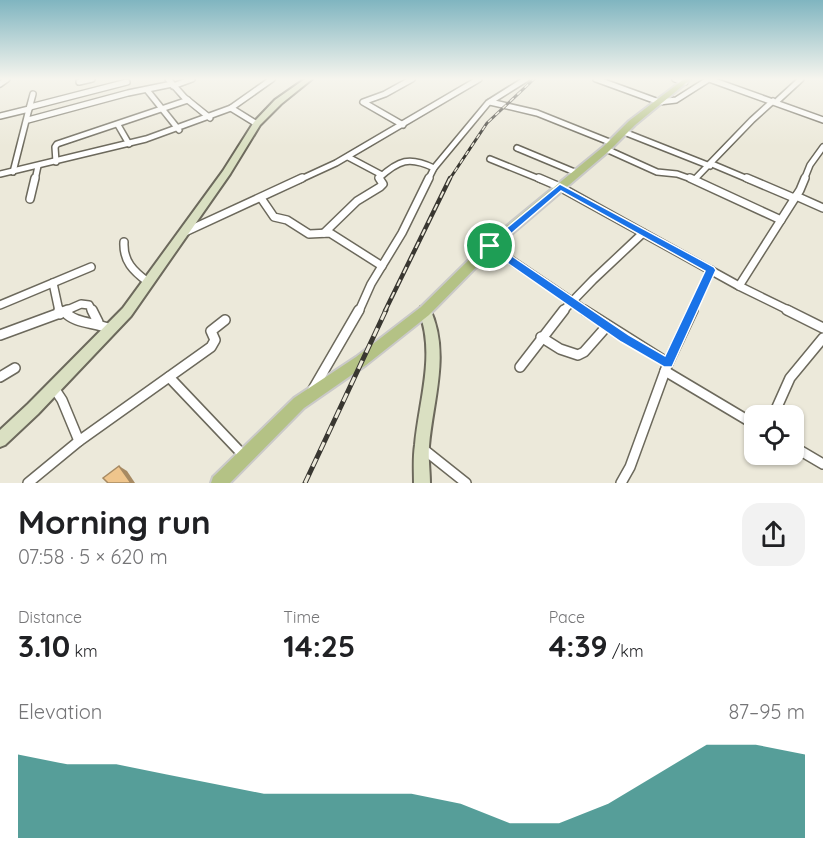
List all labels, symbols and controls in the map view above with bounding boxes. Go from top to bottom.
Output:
pin [464,220,515,271]
icon: arrive [473,229,506,262]
map controls [744,405,804,465]
button: locate [744,405,804,465]
text: Morning run [18,501,211,542]
button: share [742,503,805,566]
text: 07:58 · 5 × 620 m [18,544,168,569]
text: Distance [18,607,82,627]
text: Time [283,607,320,627]
text: Pace [549,607,585,627]
text: 3.10 [18,627,70,665]
text: 14:25 [283,627,355,665]
text: 4:39 [549,627,608,665]
text: km [70,641,98,661]
text: /km [608,641,644,661]
text: Elevation [18,699,102,724]
text: 87–95 m [729,699,805,724]

